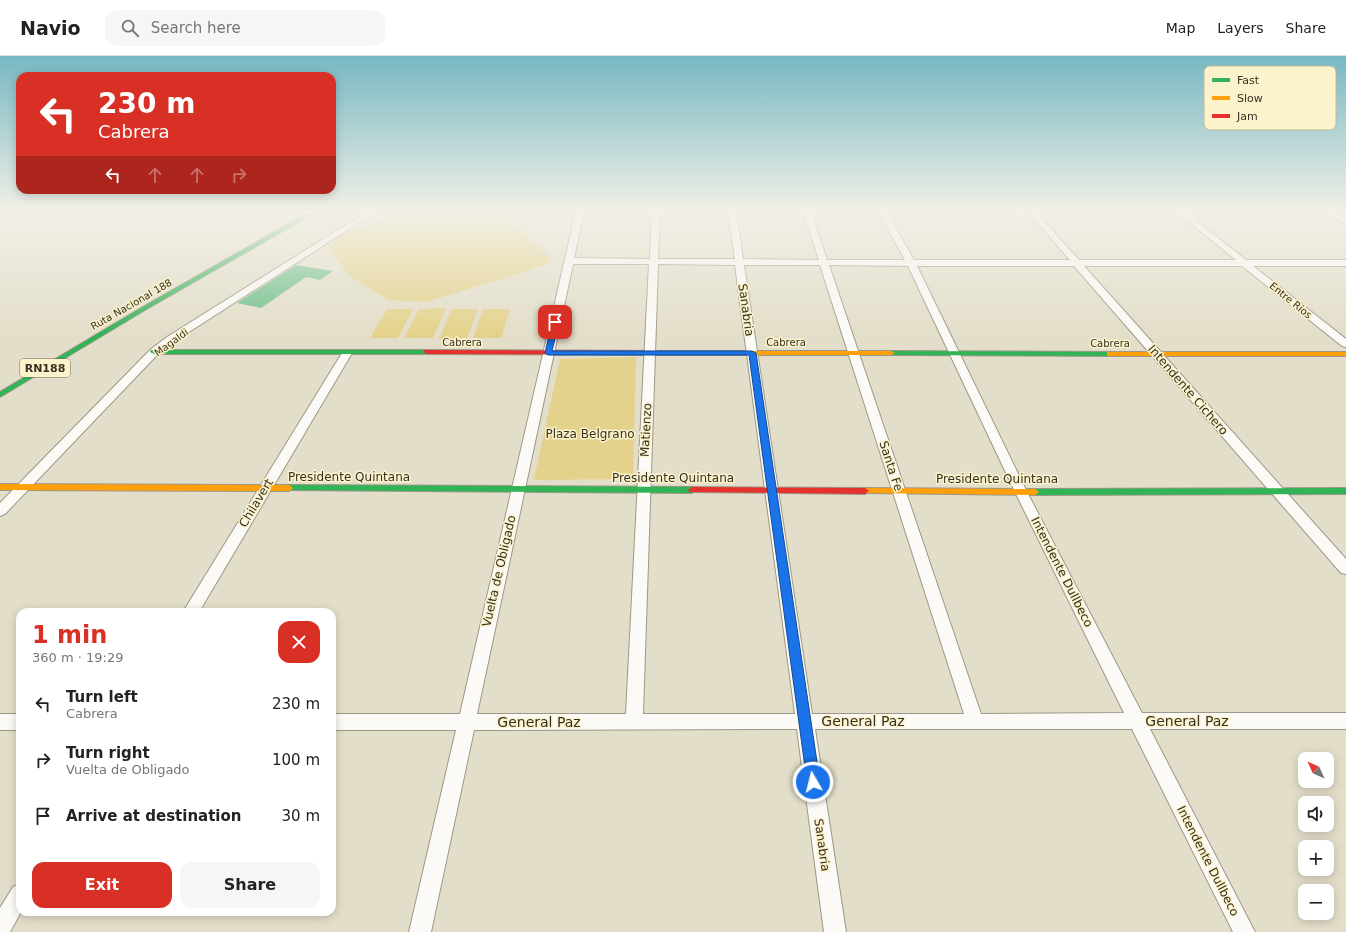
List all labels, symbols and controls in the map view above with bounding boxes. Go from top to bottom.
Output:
search box [105,10,385,46]
text: Navio [20,17,81,39]
icon: search [119,17,141,39]
text: Search here [151,19,241,37]
text: Map [1166,20,1195,36]
text: Layers [1217,20,1264,36]
text: Share [1286,20,1326,36]
legend [1204,66,1336,130]
text: Fast [1237,74,1260,87]
text: 230 m [98,87,195,120]
icon: left [32,88,84,140]
text: Slow [1237,92,1263,105]
text: Jam [1236,110,1258,123]
text: Cabrera [98,121,170,142]
icon: left [102,164,124,186]
icon: ahead [144,164,166,186]
icon: ahead [186,164,208,186]
icon: right [228,164,250,186]
street label: Ruta Nacional 188 [89,277,174,332]
street label: Entre Ríos [1267,280,1314,321]
street label: Sanabria [735,283,757,337]
pin [538,305,572,339]
icon: arrive [544,311,566,333]
street label: Magaldi [152,326,190,358]
street label: Cabrera [442,337,482,348]
street label: Cabrera [766,337,806,348]
street label: Cabrera [1090,338,1130,349]
street label: Intendente Cichero [1145,342,1231,438]
road number: RN188 [20,359,70,377]
street label: Matienzo [638,402,654,458]
park label: Plaza Belgrano [545,427,635,441]
street label: Santa Fe [876,439,906,493]
street label: Presidente Quintana [288,470,410,484]
street label: Presidente Quintana [612,471,734,485]
street label: Presidente Quintana [936,472,1058,486]
street label: Chilavert [236,476,276,530]
street label: Vuelta de Obligado [479,514,519,628]
street label: Intendente Dullbeco [1028,515,1096,629]
text: 1 min [32,621,107,649]
button: close [278,621,320,663]
text: 360 m · 19:29 [32,650,123,665]
text: Turn left [66,688,138,706]
icon: left [32,693,54,715]
text: 230 m [272,695,320,713]
text: Cabrera [66,706,118,721]
street label: General Paz [821,713,905,729]
street label: General Paz [1145,713,1229,729]
street label: General Paz [497,714,581,730]
text: Turn right [66,744,150,762]
icon: right [32,749,54,771]
text: 100 m [272,751,320,769]
north arrow [1298,752,1334,788]
map controls [1298,752,1334,920]
position arrow [792,761,834,803]
text: Vuelta de Obligado [66,762,190,777]
button: sound [1298,796,1334,832]
street label: Intendente Dullbeco [1174,804,1242,918]
icon: arrive [32,805,54,827]
text: Arrive at destination [66,807,241,825]
text: 30 m [282,807,320,825]
street label: Sanabria [811,818,833,872]
button: + [1298,840,1334,876]
button: Exit [32,862,172,908]
button: Share [180,862,320,908]
button: − [1298,884,1334,920]

